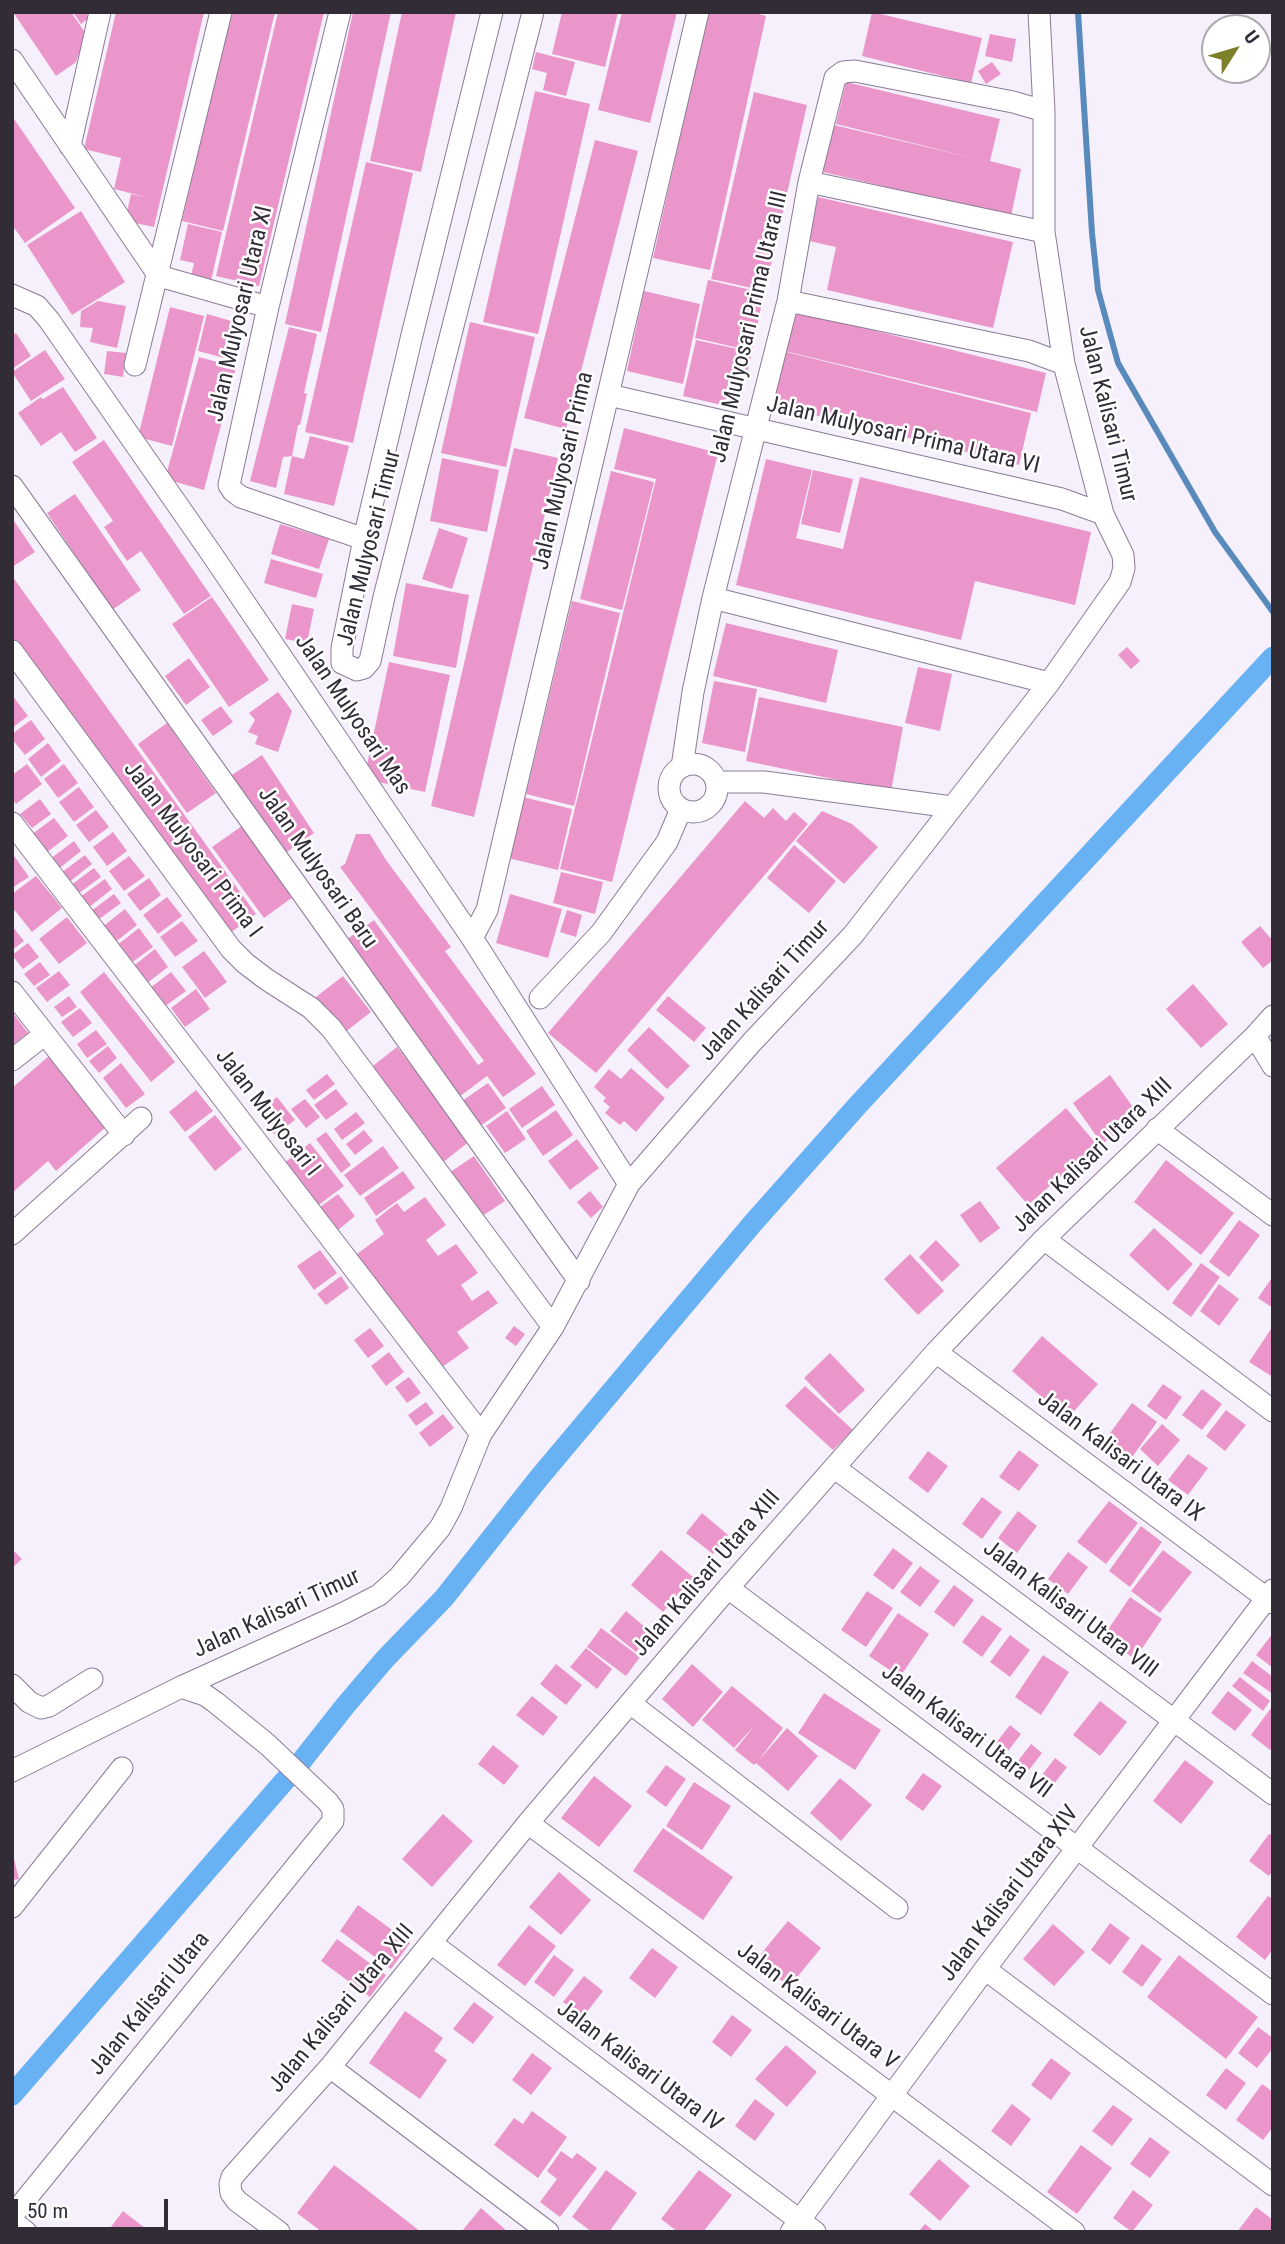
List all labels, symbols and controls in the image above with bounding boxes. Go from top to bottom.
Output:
north arrow [1201,14,1271,84]
text: U [1239,26,1264,49]
street label: Jalan Mulyosari Prima Utara III [705,188,795,466]
street label: Jalan Mulyosari Utara XI [203,203,279,425]
street label: Jalan Kalisari Timur [1072,323,1142,505]
street label: Jalan Mulyosari Prima [528,369,600,573]
street label: Jalan Mulyosari Prima Utara VI [764,391,1042,481]
street label: Jalan Mulyosari Timur [332,447,408,649]
street label: Jalan Mulyosari Mas [288,630,416,800]
street label: Jalan Mulyosari Prima I [117,757,267,943]
street label: Jalan Mulyosari Baru [251,782,383,954]
street label: Jalan Kalisari Timur [694,915,836,1067]
street label: Jalan Mulyosari I [209,1044,325,1182]
street label: Jalan Kalisari Utara XIII [1007,1073,1179,1239]
street label: Jalan Kalisari Utara IX [1032,1386,1208,1528]
street label: Jalan Kalisari Utara XIII [627,1485,787,1663]
street label: Jalan Kalisari Utara VIII [977,1535,1163,1685]
street label: Jalan Kalisari Timur [189,1563,365,1665]
street label: Jalan Kalisari Utara VII [875,1659,1057,1805]
street label: Jalan Kalisari Utara XIV [935,1801,1085,1987]
street label: Jalan Kalisari Utara XIII [263,1919,421,2099]
street label: Jalan Kalisari Utara [84,1927,216,2081]
street label: Jalan Kalisari Utara V [731,1937,903,2077]
street label: Jalan Kalisari Utara IV [551,1996,727,2138]
scale bar [18,2184,172,2228]
text: 50 m [27,2199,68,2223]

